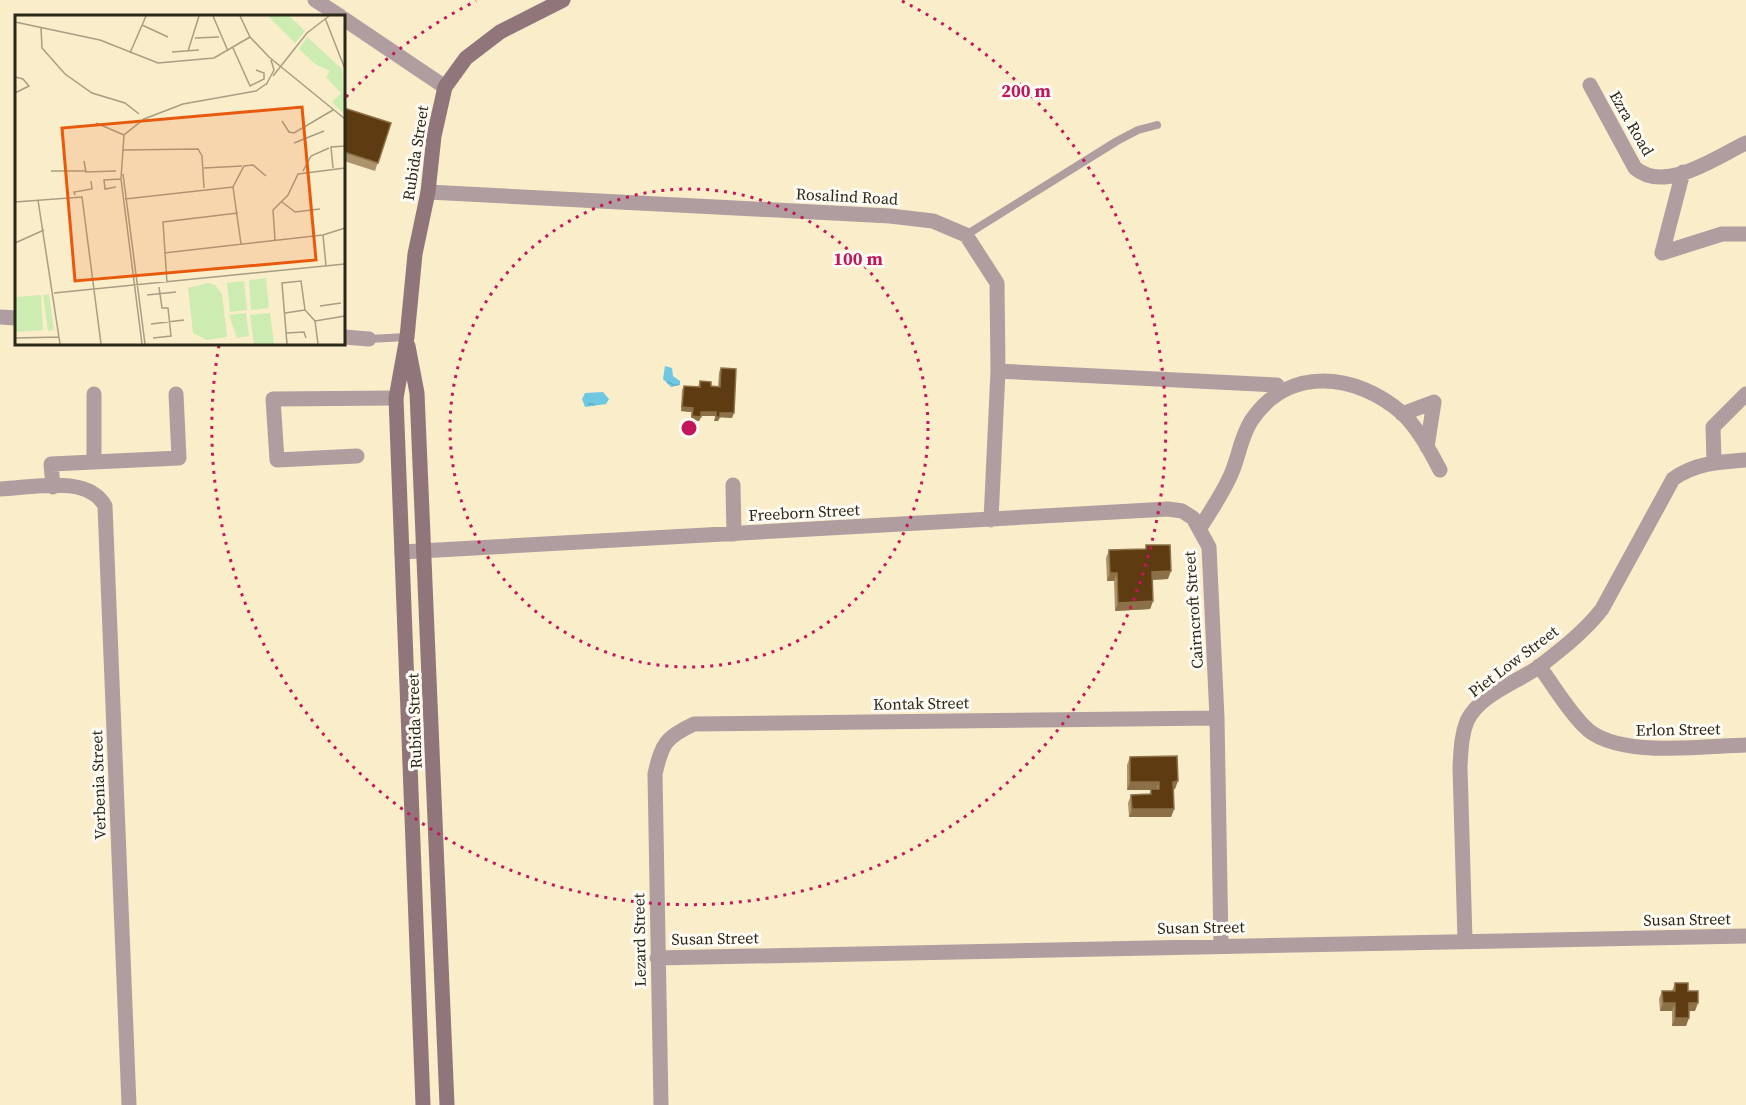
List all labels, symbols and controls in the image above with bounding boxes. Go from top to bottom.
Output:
inset map [15,15,345,345]
text: 200 m [1001,78,1051,103]
street label: Ezra Road [1605,86,1659,160]
street label: Rubida Street [397,103,433,202]
street label: Rosalind Road [795,182,899,210]
text: 100 m [833,246,883,271]
centre of rings [679,418,699,438]
street label: Freeborn Street [748,498,861,526]
street label: Cairncroft Street [1178,550,1208,670]
street label: Piet Low Street [1464,620,1563,702]
street label: Rubida Street [401,672,427,769]
street label: Kontak Street [873,691,970,715]
street label: Erlon Street [1636,717,1721,741]
street label: Verbenia Street [85,729,111,840]
street label: Lezard Street [627,892,651,987]
street label: Susan Street [1643,907,1732,931]
street label: Susan Street [1157,915,1246,939]
street label: Susan Street [671,926,760,950]

